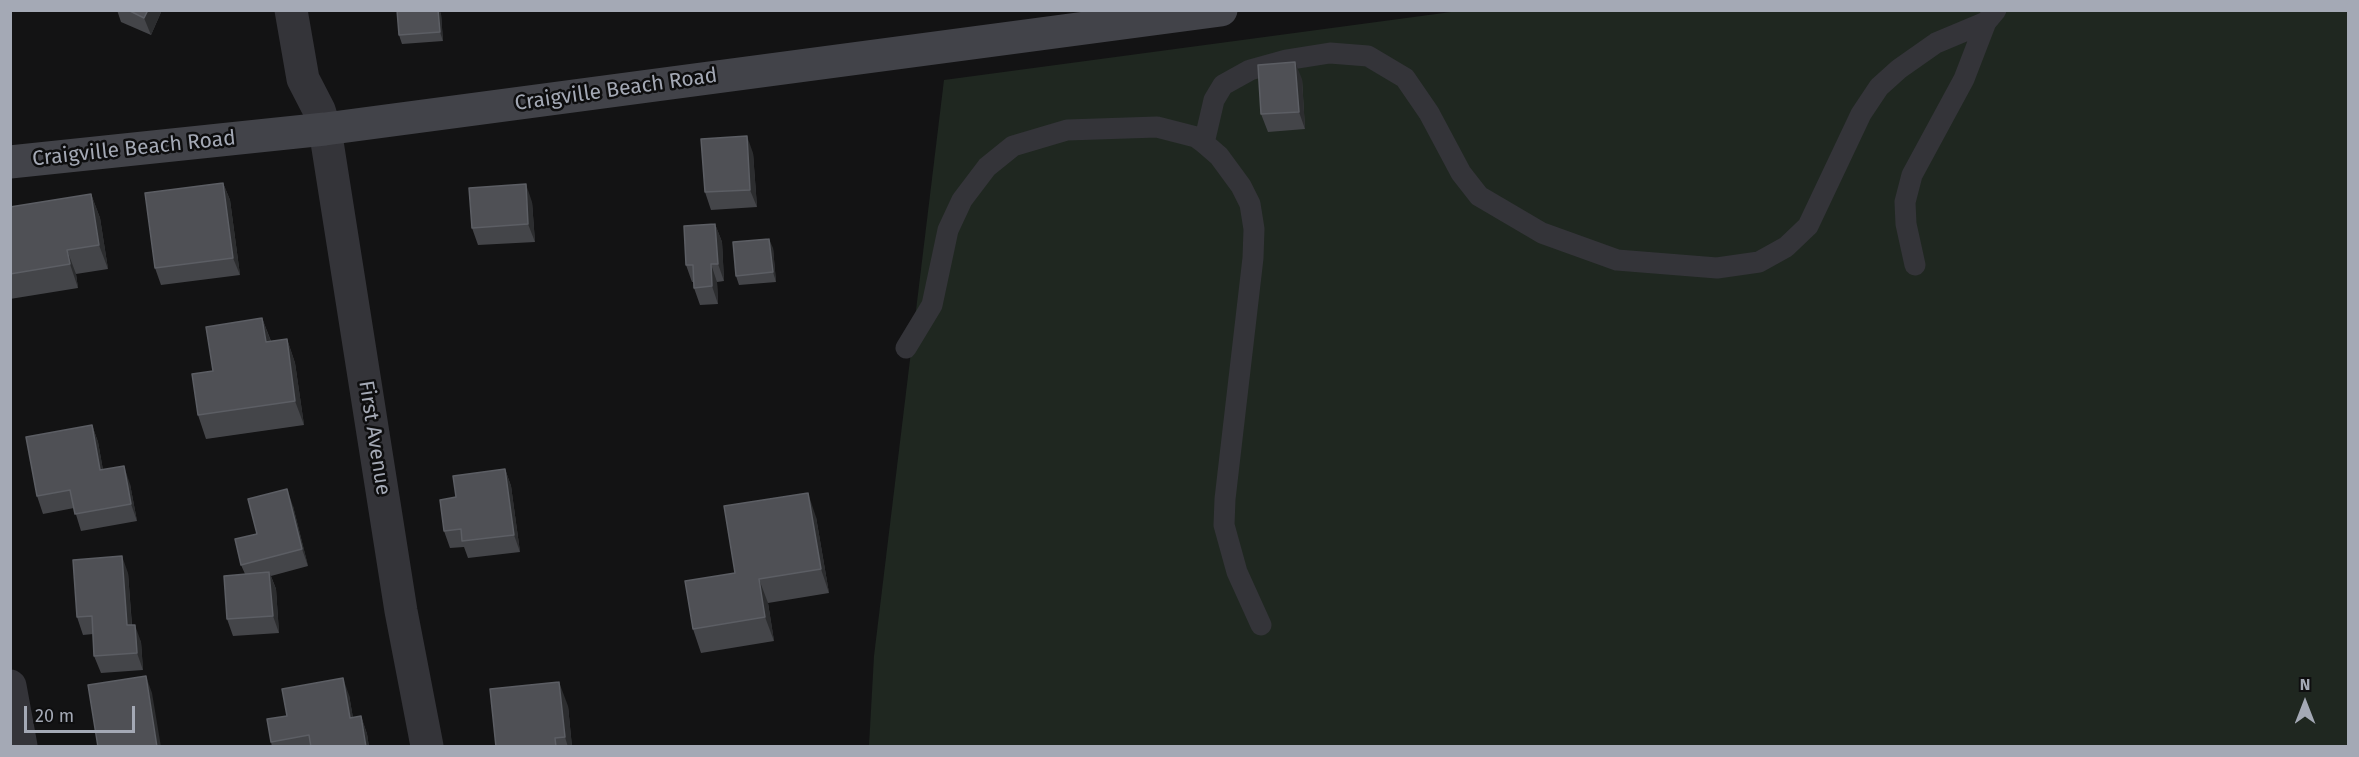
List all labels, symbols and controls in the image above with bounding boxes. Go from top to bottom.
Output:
street label: Craigville Beach Road [513,63,719,117]
street label: Craigville Beach Road [31,126,237,172]
street label: First Avenue [352,379,396,497]
north arrow [2275,673,2335,733]
text: N [2300,675,2310,694]
scale bar [27,694,138,732]
text: 20 m [35,705,74,727]

